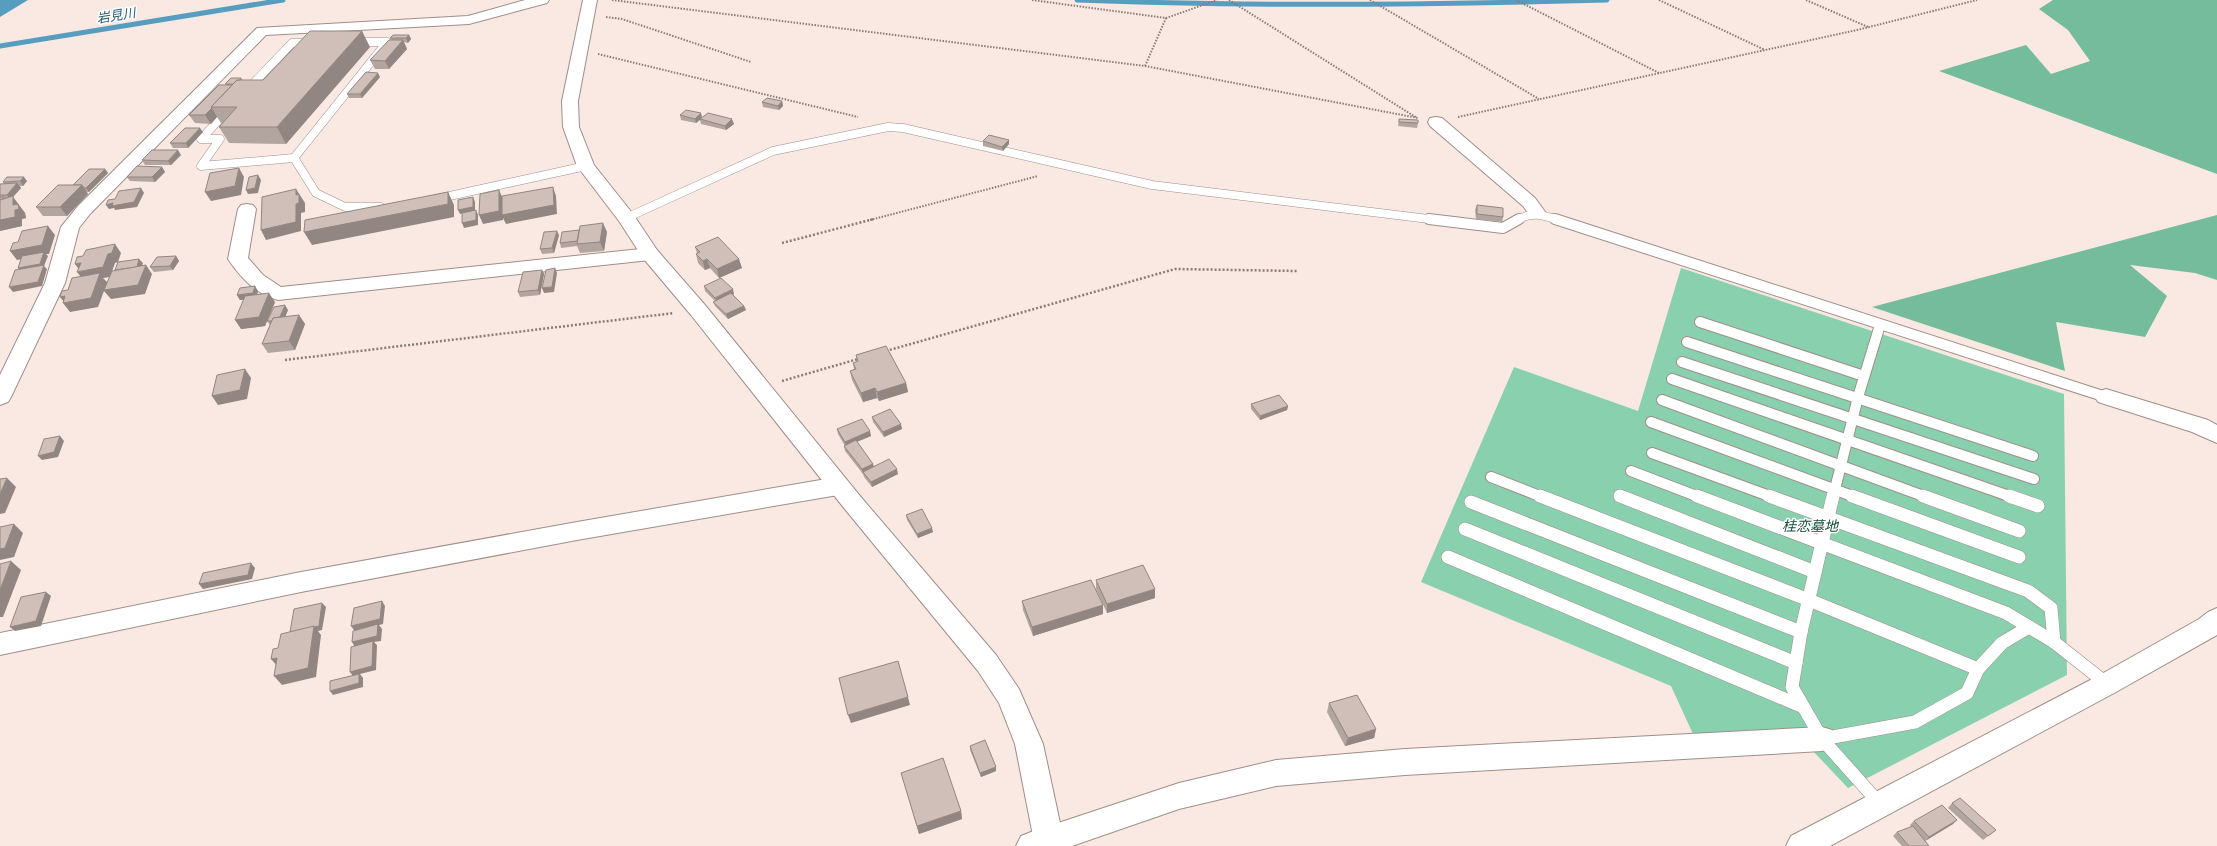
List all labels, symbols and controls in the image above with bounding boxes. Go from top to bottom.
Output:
water label: 岩見川 [95,4,139,27]
park label: 桂恋墓地 [1782,517,1840,535]

